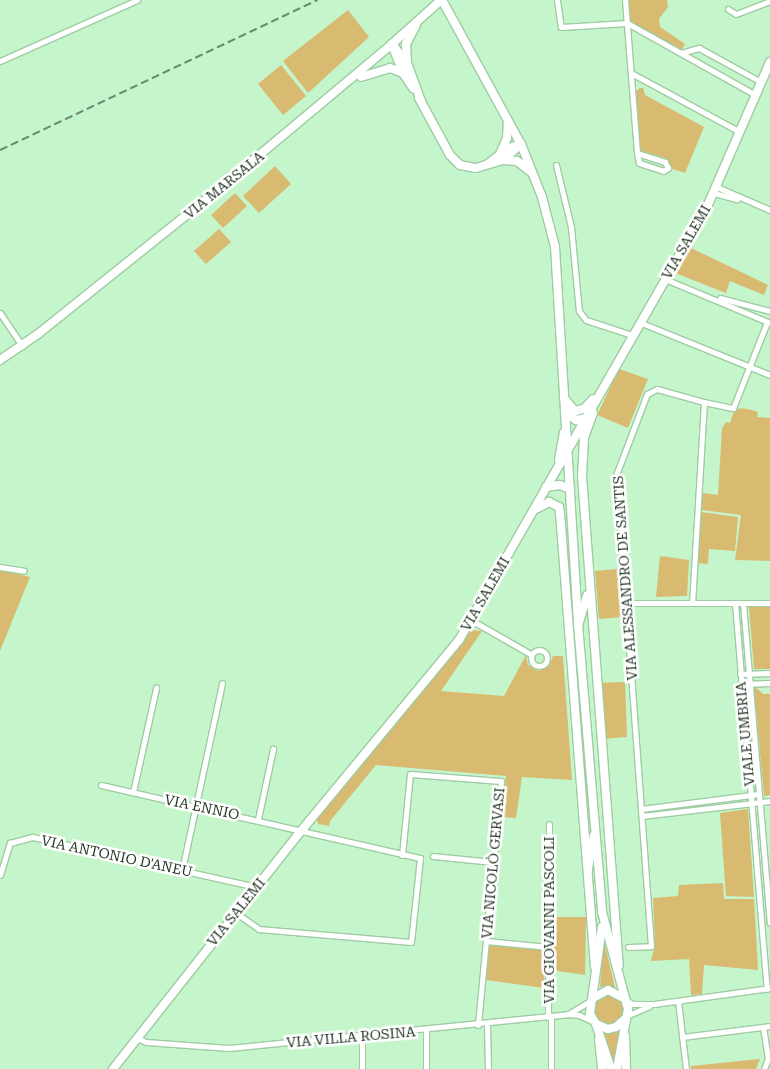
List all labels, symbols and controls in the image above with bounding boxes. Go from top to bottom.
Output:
street label: VIA MARSALA [181,148,267,222]
street label: VIA SALEMI [658,202,714,282]
street label: VIA ALESSANDRO DE SANTIS [609,475,641,681]
street label: VIA SALEMI [457,554,513,634]
street label: VIALE UMBRIA [732,681,758,787]
street label: VIA NICOLÒ GERVASI [478,787,508,939]
street label: VIA ENNIO [163,791,241,823]
street label: VIA ANTONIO D'ANEU [40,832,194,880]
street label: VIA GIOVANNI PASCOLI [541,836,557,1004]
street label: VIA SALEMI [203,874,269,950]
street label: VIA VILLA ROSINA [286,1023,416,1051]

